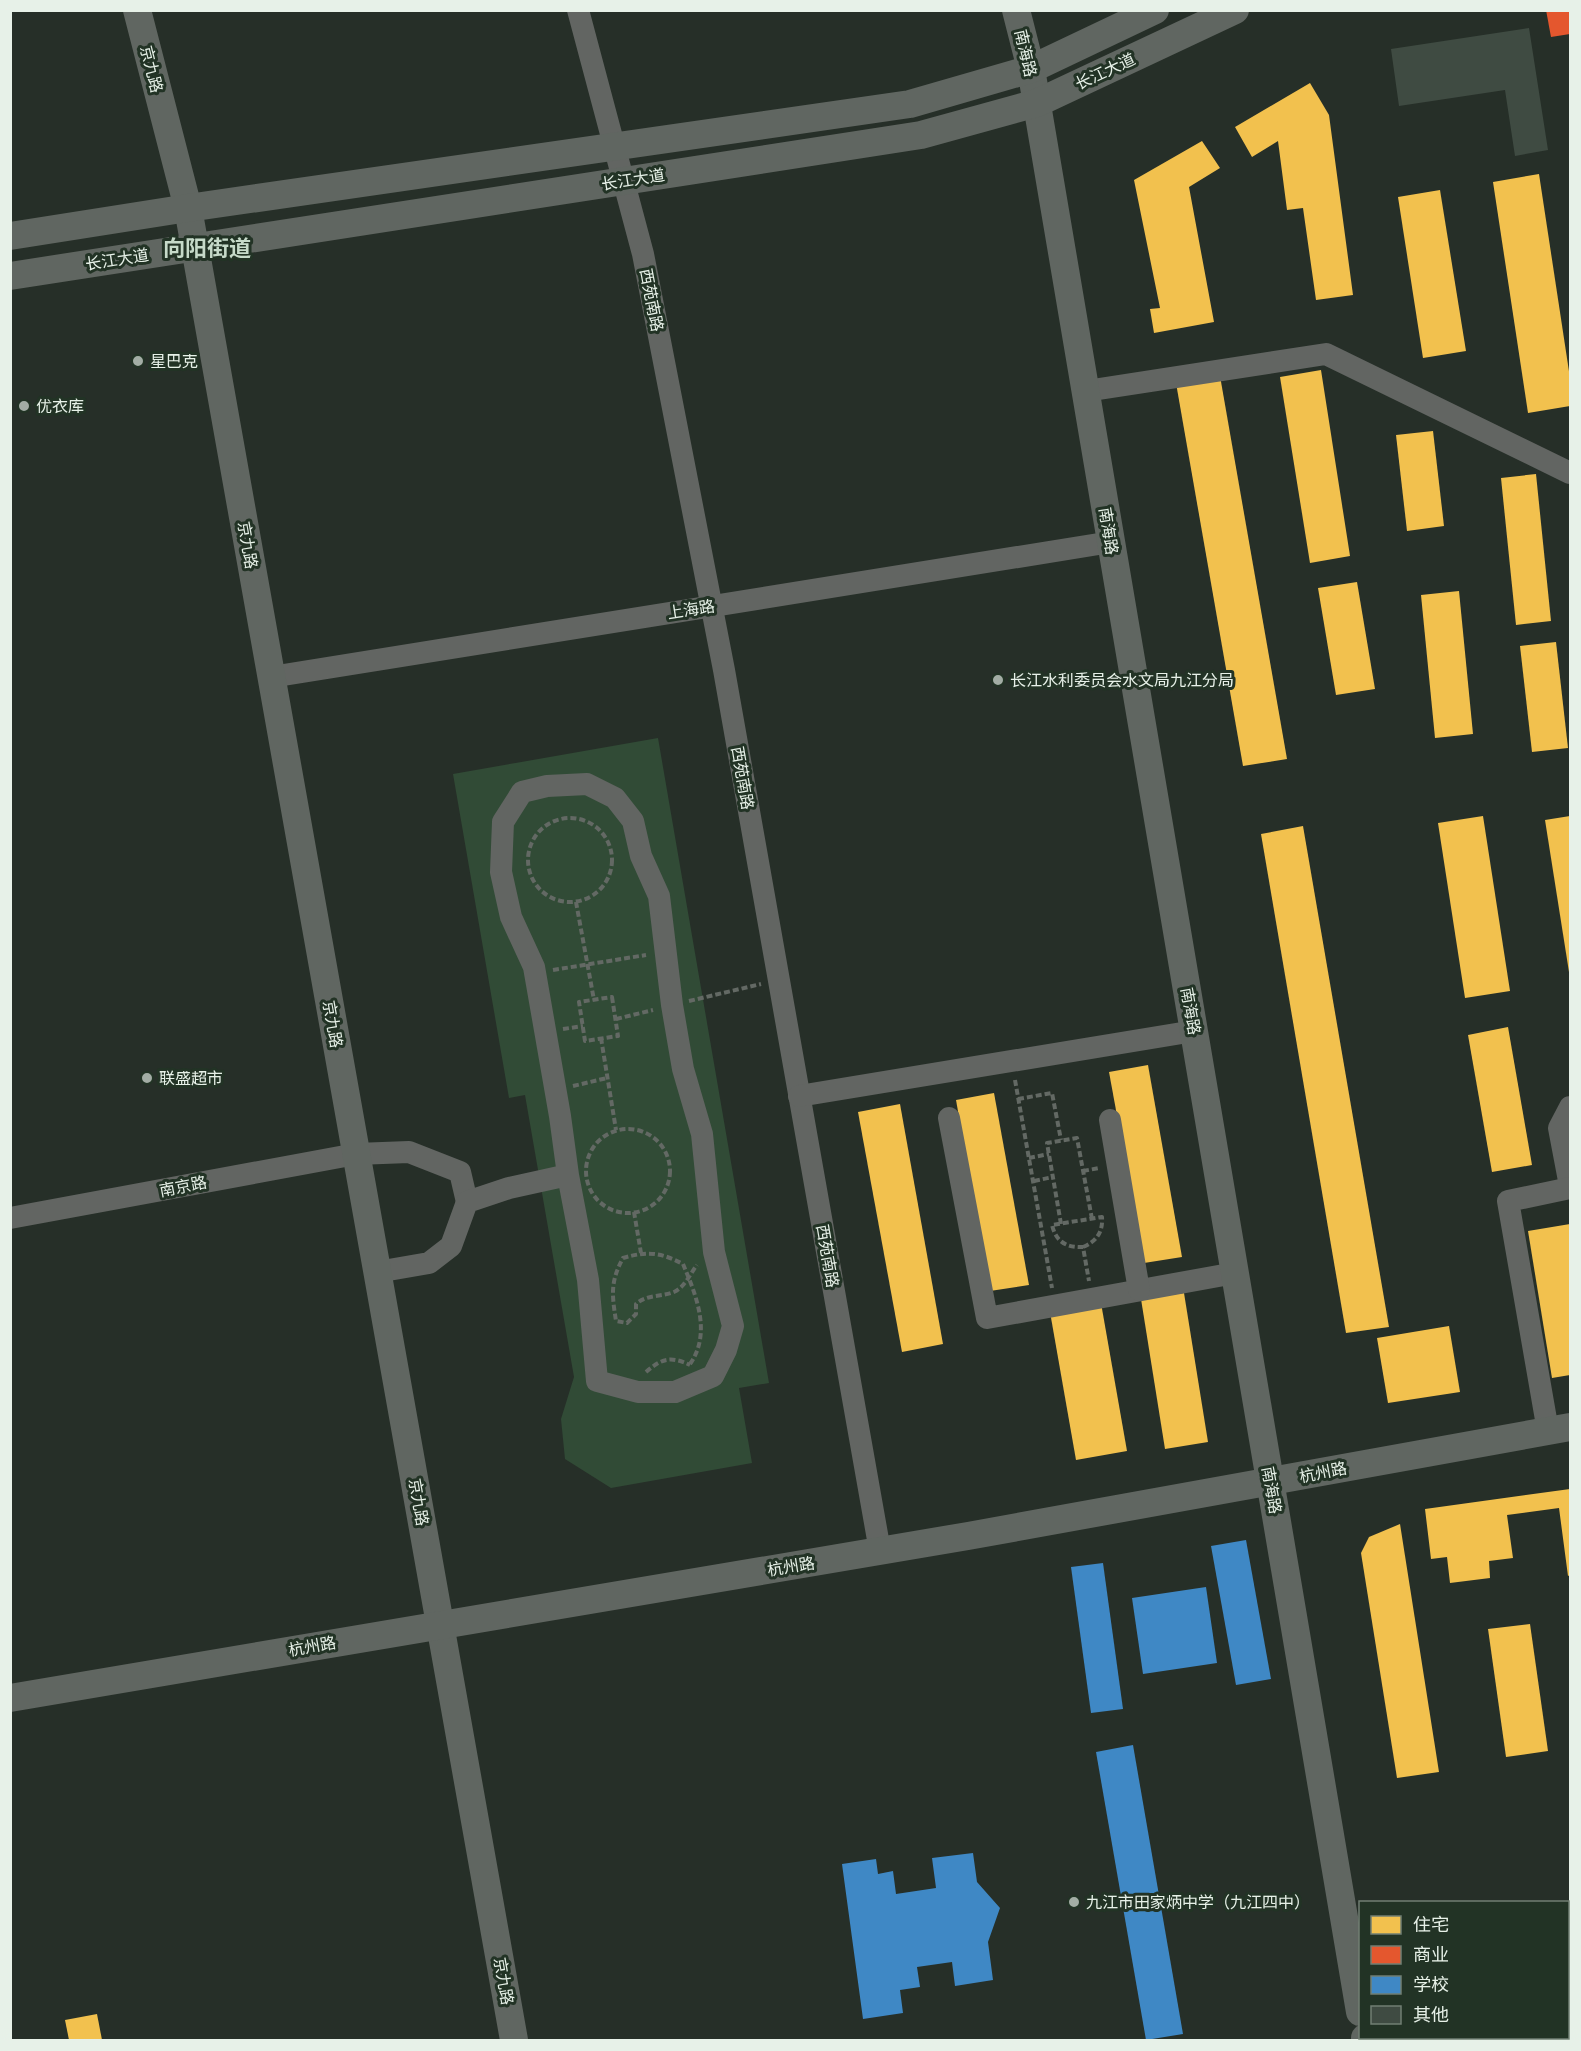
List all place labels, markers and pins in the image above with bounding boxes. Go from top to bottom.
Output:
place label: 星巴克 [150,351,198,371]
marker: 星巴克 [131,354,145,368]
place label: 优衣库 [36,396,84,416]
marker: 优衣库 [17,399,31,413]
place label: 长江水利委员会水文局九江分局 [1010,670,1234,690]
marker: 长江水利委员会水文局九江分局 [991,673,1005,687]
place label: 联盛超市 [159,1068,223,1088]
marker: 联盛超市 [140,1071,154,1085]
place label: 九江市田家炳中学（九江四中） [1086,1892,1310,1912]
marker: 九江市田家炳中学（九江四中） [1067,1895,1081,1909]

